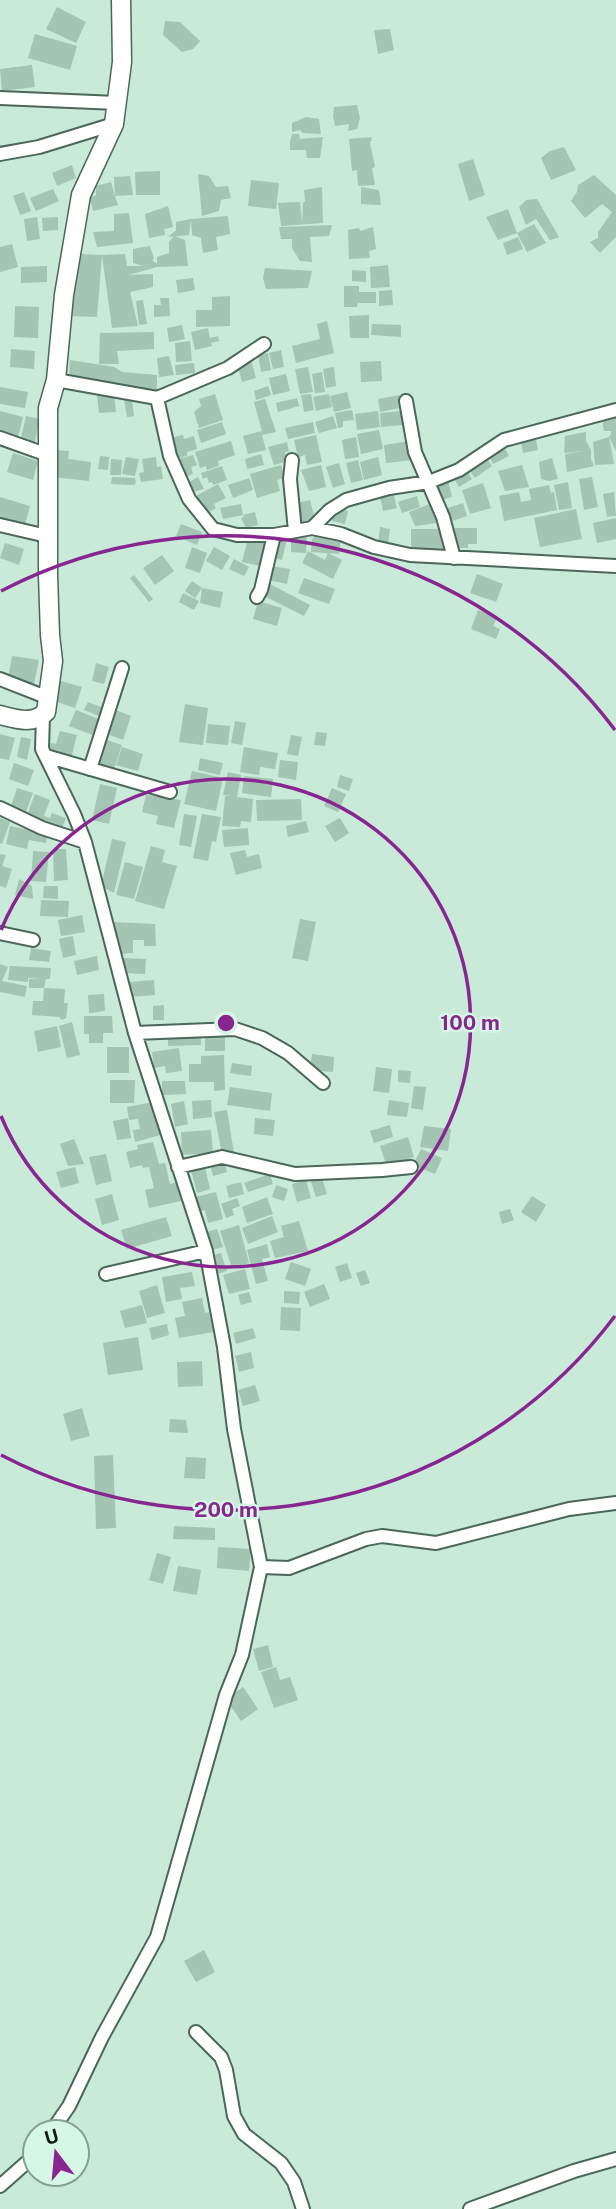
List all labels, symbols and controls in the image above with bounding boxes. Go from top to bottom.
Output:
text: 100 m [440,1010,500,1035]
centre of rings [214,1011,238,1035]
text: 200 m [194,1497,258,1522]
north arrow [21,2118,91,2188]
text: U [42,2124,61,2149]

